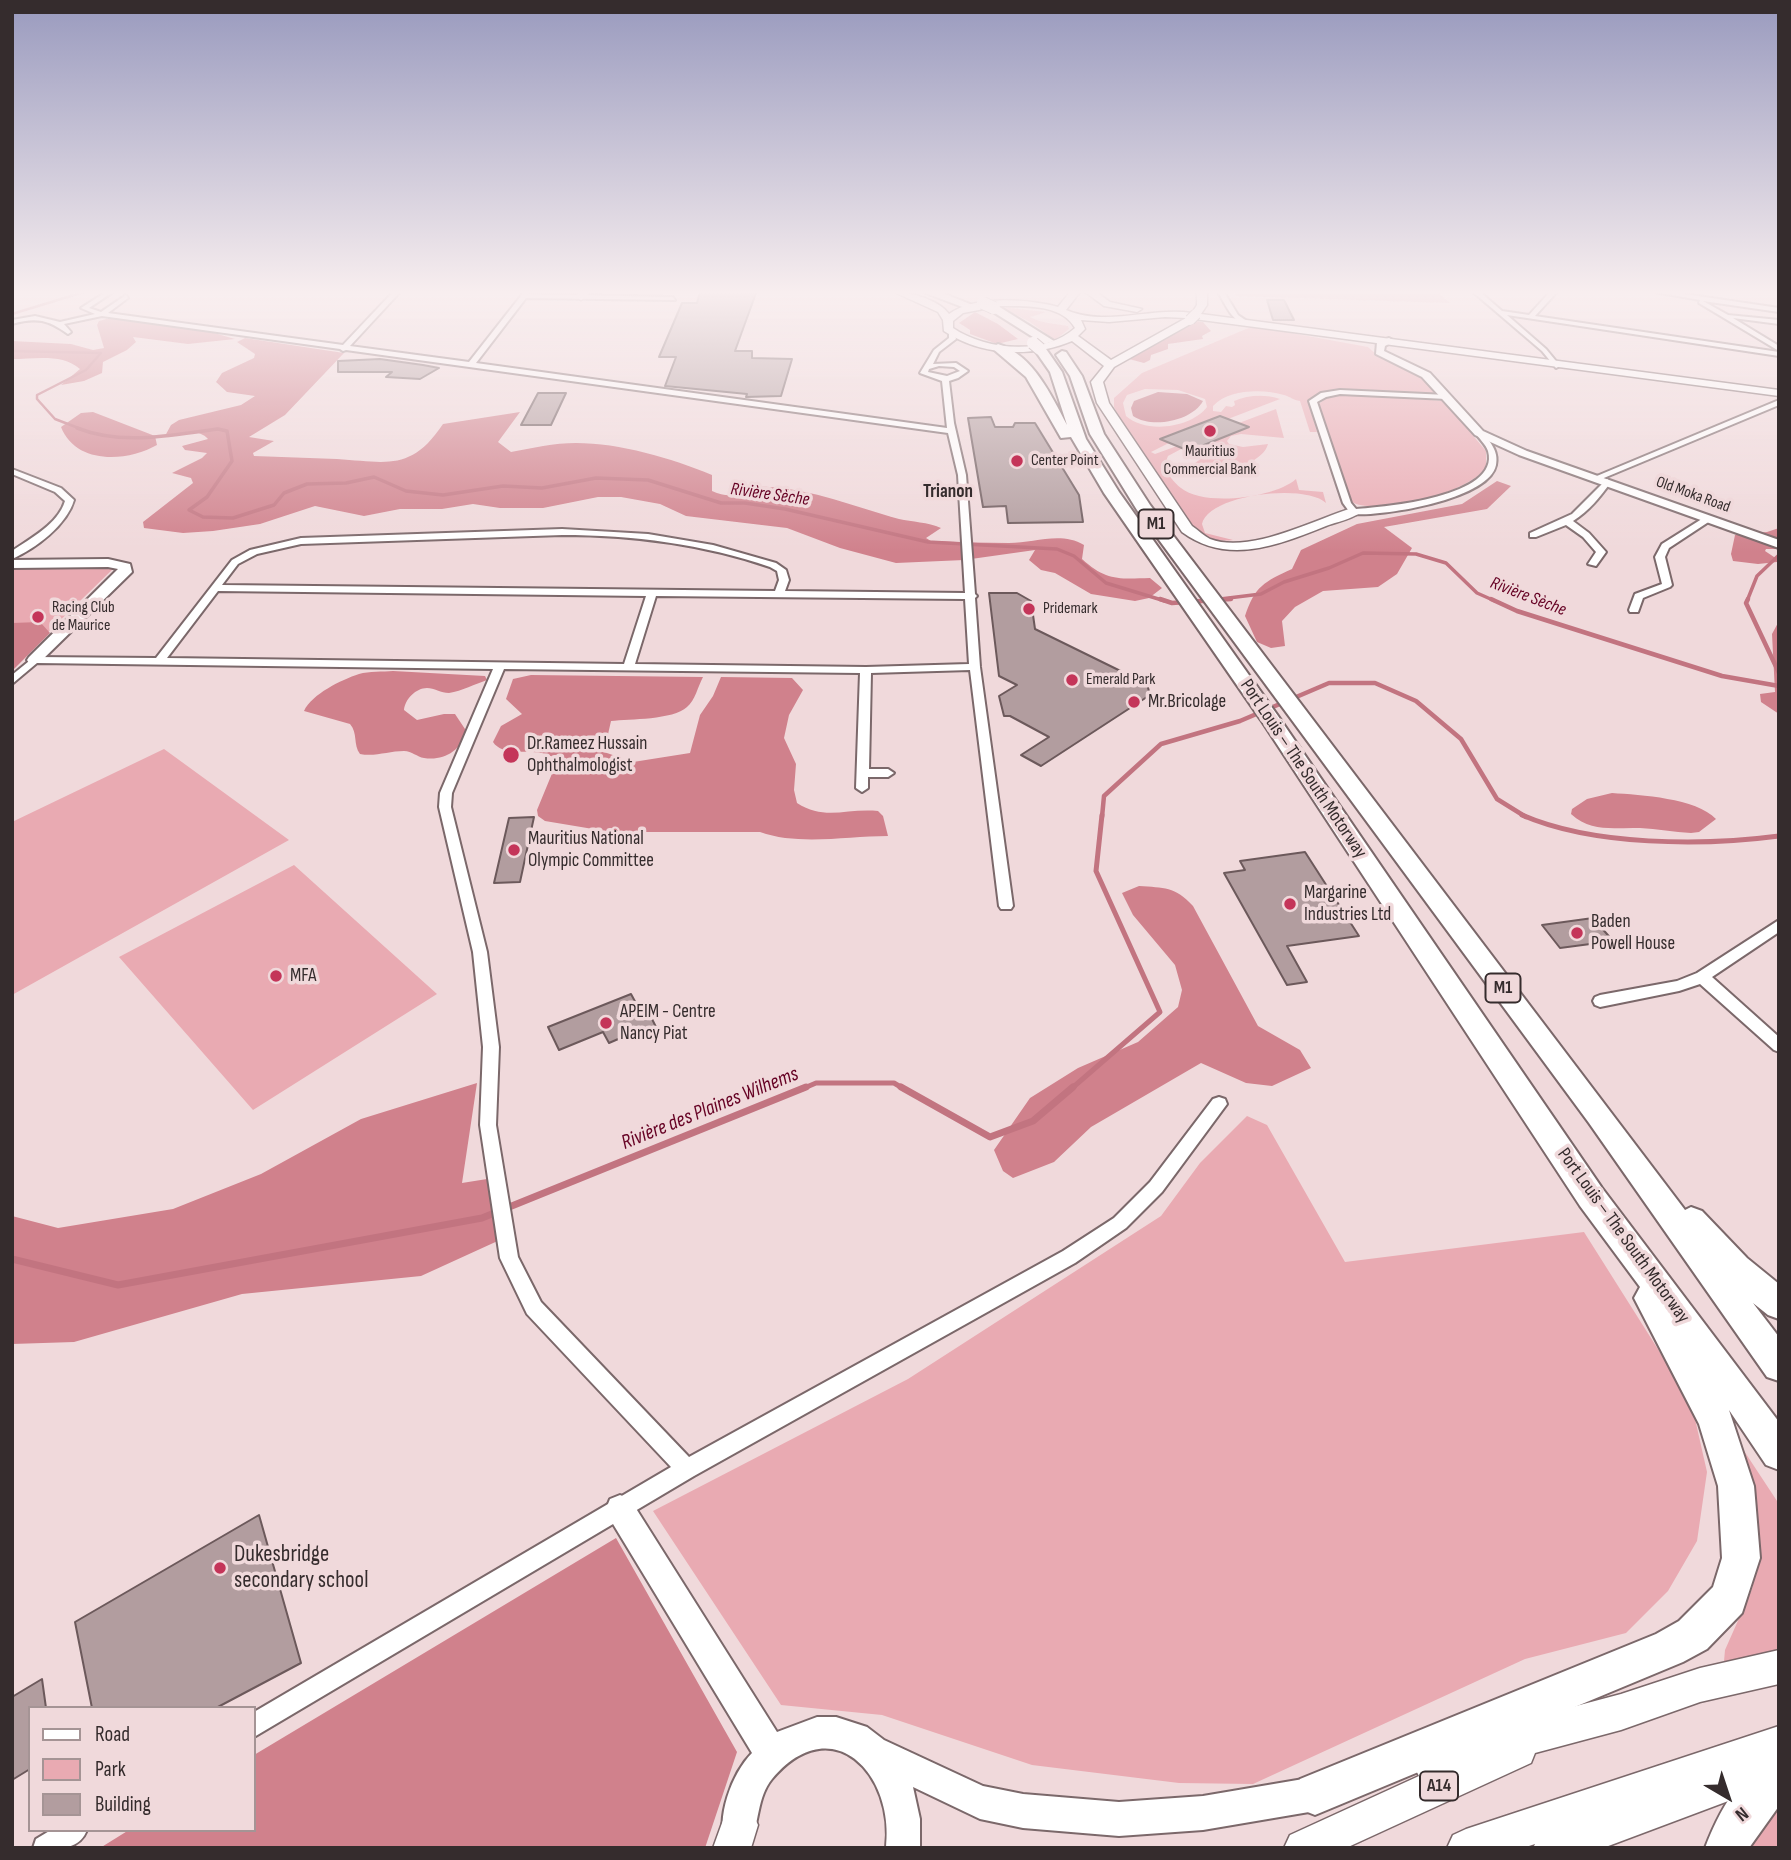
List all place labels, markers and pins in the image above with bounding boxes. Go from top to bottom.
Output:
marker: Mauritius Commercial Bank [1202,423,1218,439]
place label: Mauritius Commercial Bank [1164,442,1256,480]
place label: Center Point [1031,451,1099,471]
marker: Center Point [1009,453,1025,469]
place label: Racing Club de Maurice [52,598,115,636]
place label: Pridemark [1043,599,1098,619]
marker: Pridemark [1021,601,1037,617]
marker: Racing Club de Maurice [30,609,46,625]
place label: Emerald Park [1086,670,1155,690]
marker: Emerald Park [1064,672,1080,688]
place label: Mr.Bricolage [1148,691,1226,713]
marker: Mr.Bricolage [1126,694,1142,710]
place label: Dr.Rameez Hussain Ophthalmologist [527,733,647,777]
marker: Dr.Rameez Hussain Ophthalmologist [501,745,521,765]
place label: Mauritius National Olympic Committee [528,828,654,872]
marker: Mauritius National Olympic Committee [506,842,522,858]
place label: Margarine Industries Ltd [1304,882,1391,926]
marker: Margarine Industries Ltd [1282,896,1298,912]
place label: Baden Powell House [1591,911,1675,955]
marker: Baden Powell House [1569,925,1585,941]
place label: MFA [290,965,317,987]
marker: MFA [268,968,284,984]
place label: APEIM - Centre Nancy Piat [620,1001,716,1045]
marker: APEIM - Centre Nancy Piat [598,1015,614,1031]
place label: Dukesbridge secondary school [234,1541,368,1595]
marker: Dukesbridge secondary school [212,1560,228,1576]

